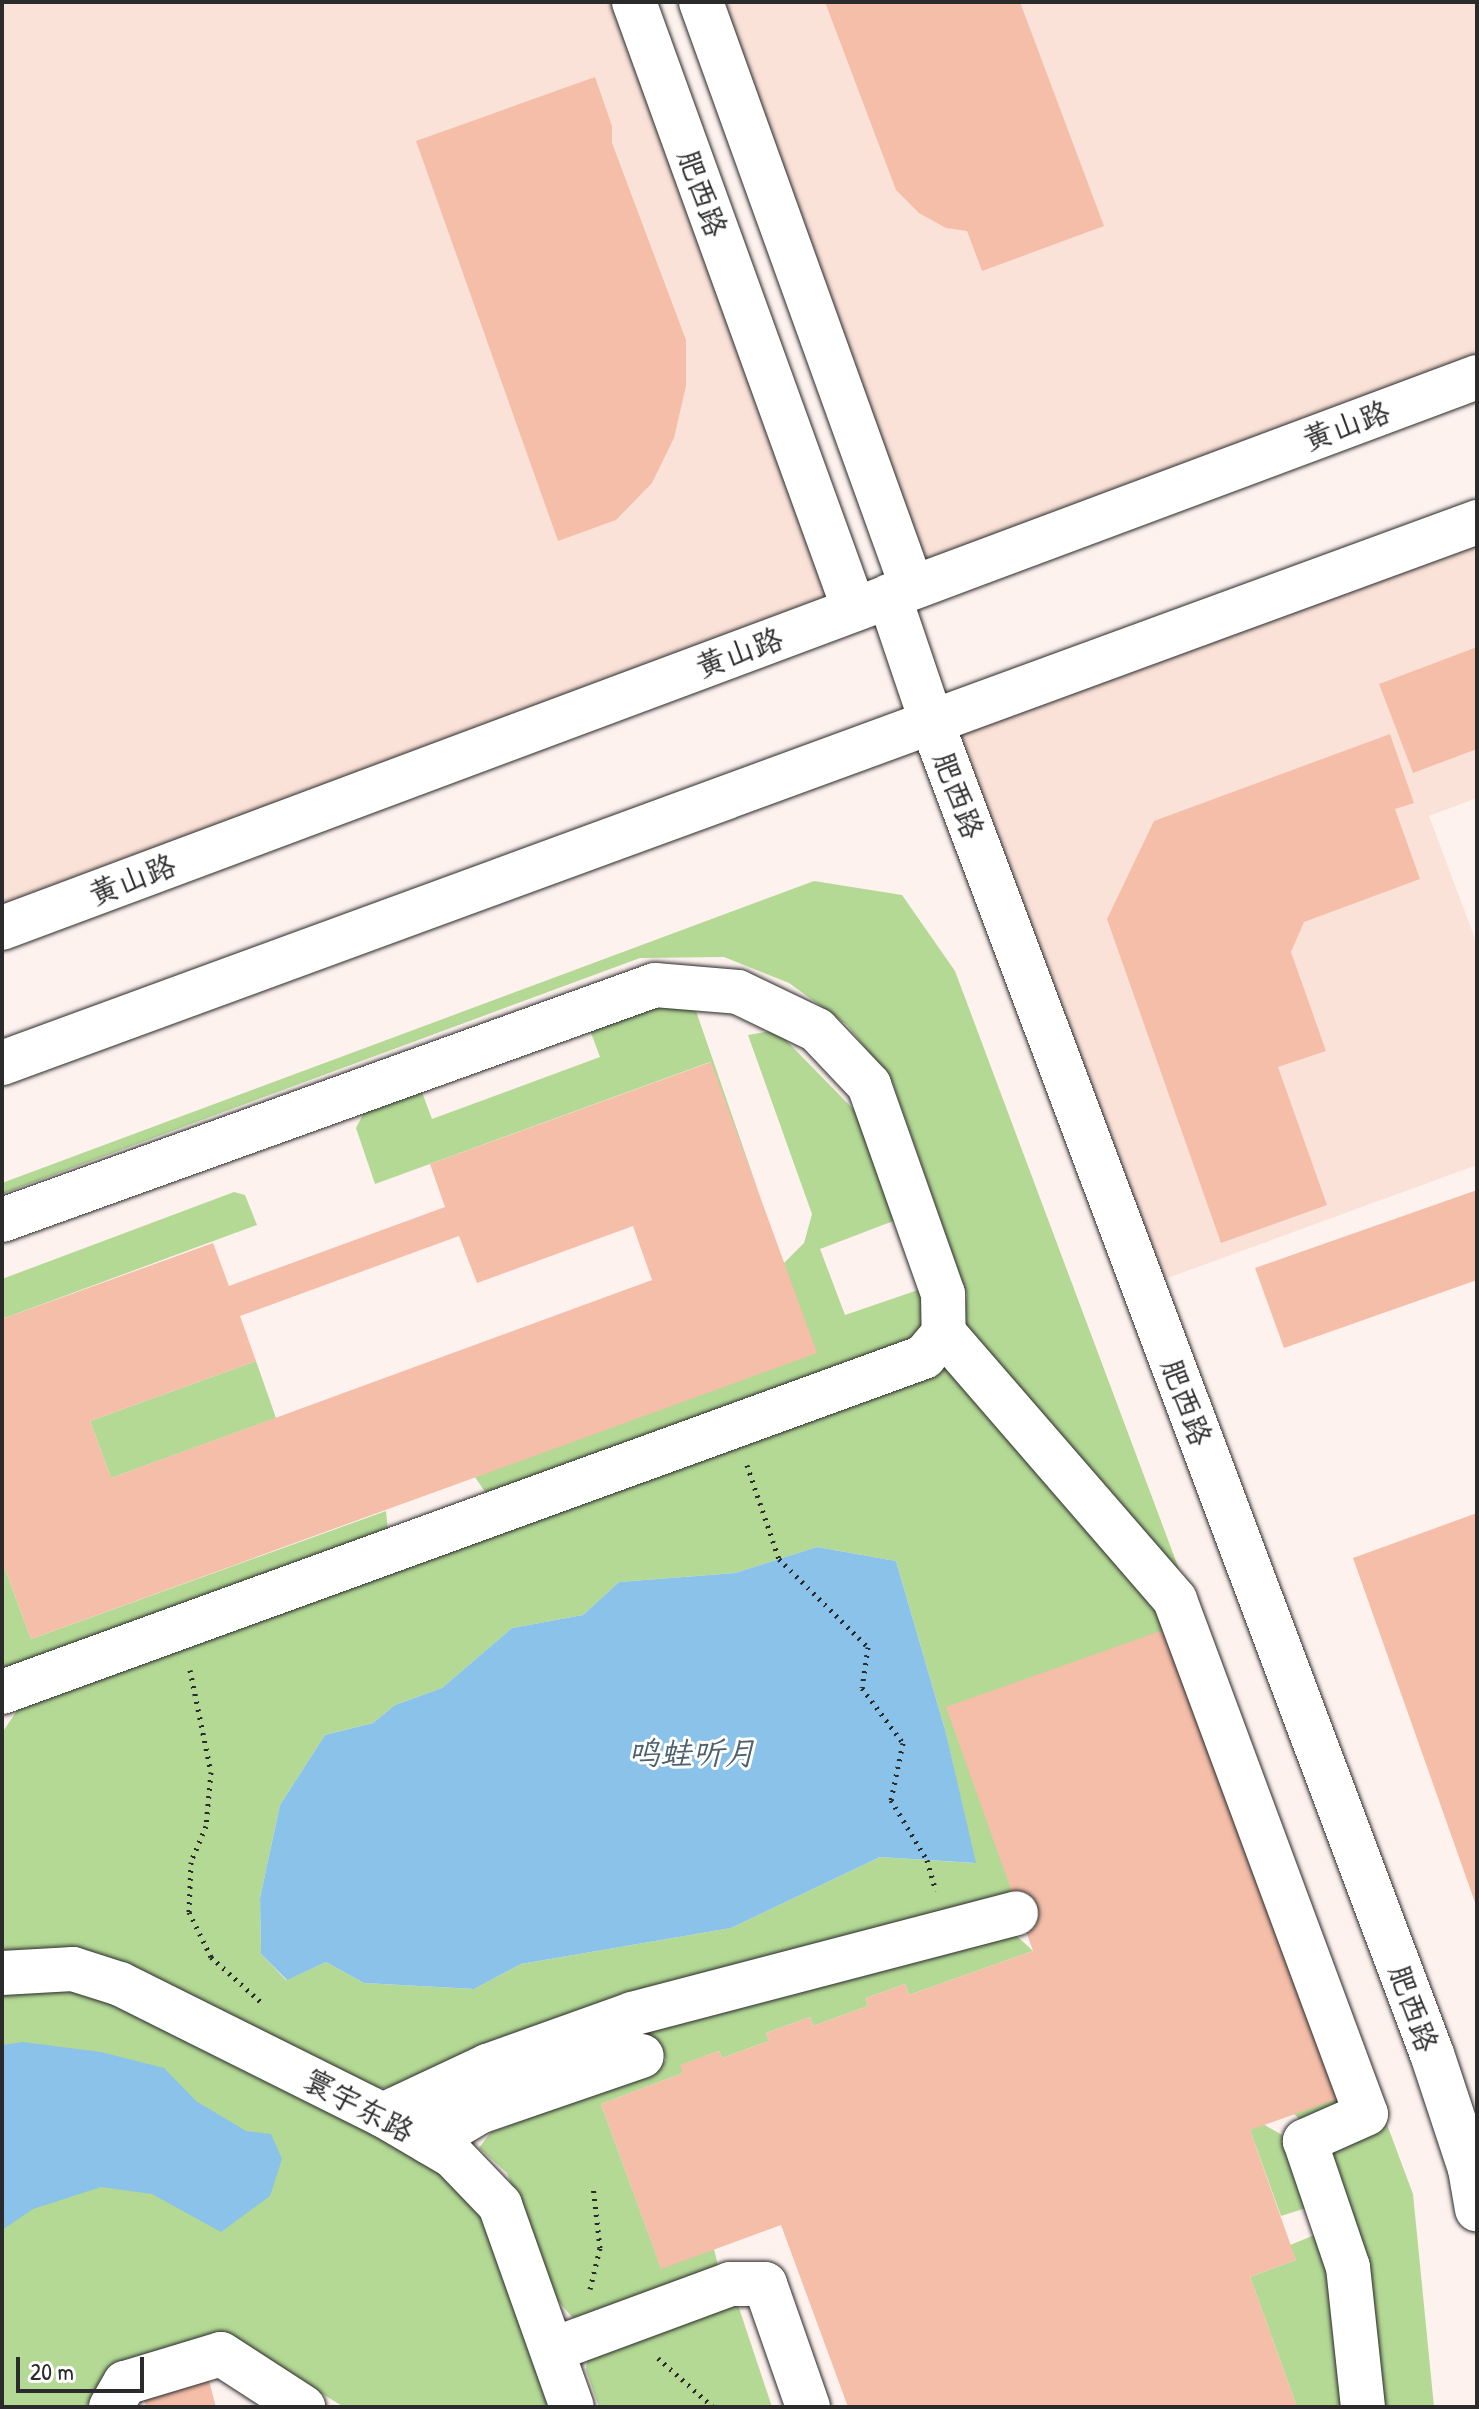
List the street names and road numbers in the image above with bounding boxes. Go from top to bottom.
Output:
street label: 肥西路 [671,145,735,241]
street label: 黄山路 [1298,393,1394,457]
street label: 黄山路 [691,620,787,684]
street label: 肥西路 [926,747,992,843]
street label: 黄山路 [84,846,180,912]
street label: 肥西路 [1154,1354,1220,1450]
street label: 肥西路 [1382,1960,1446,2056]
street label: 寰宇东路 [298,2061,420,2149]

